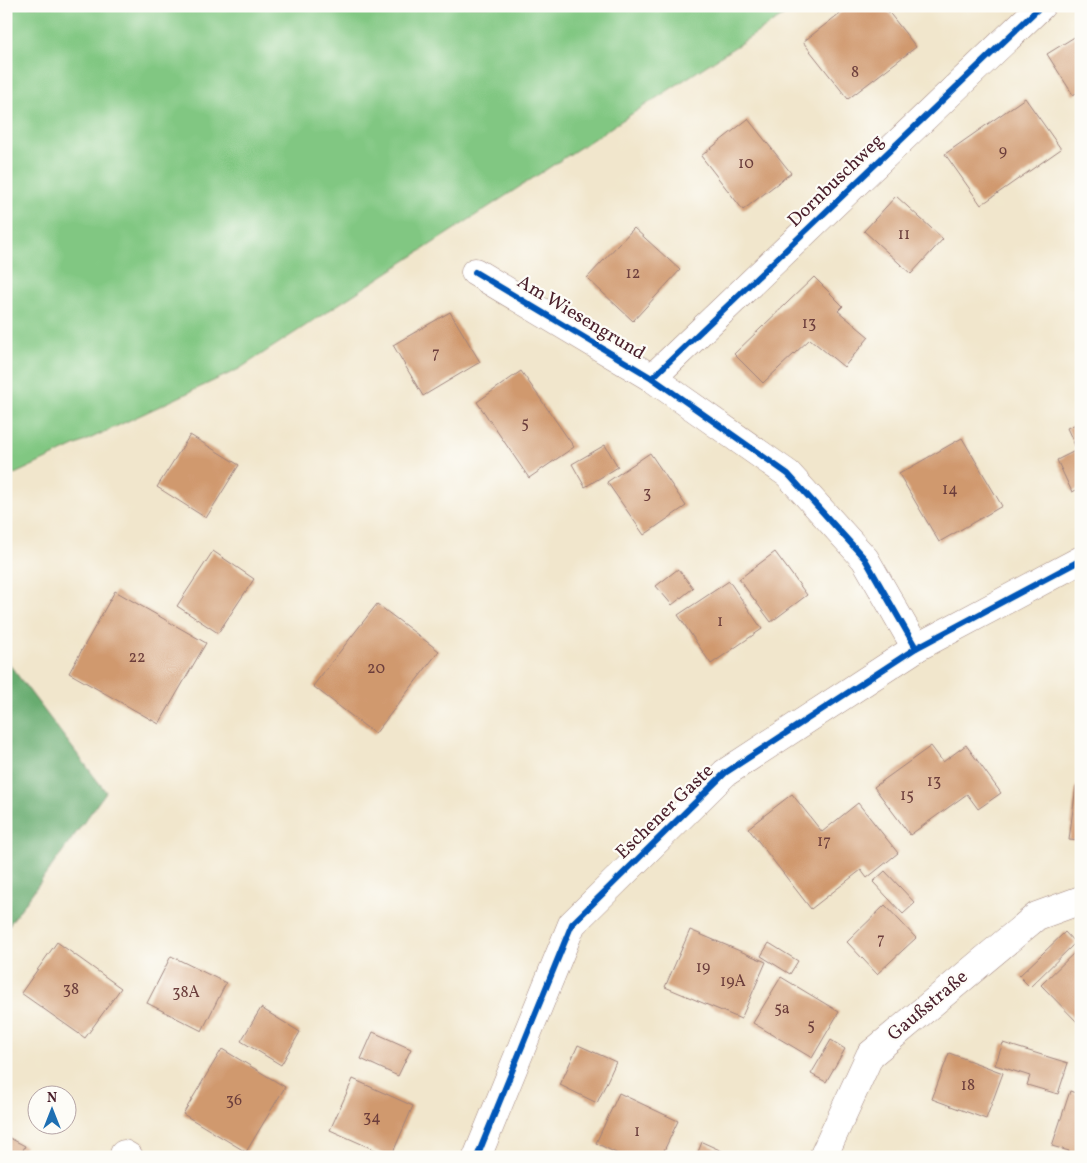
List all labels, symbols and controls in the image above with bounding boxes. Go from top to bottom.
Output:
house number: 8 [851,62,859,84]
street label: Dornbuschweg [782,128,890,234]
house number: 9 [999,141,1007,163]
house number: 10 [738,153,754,175]
house number: 11 [898,224,910,246]
house number: 12 [626,263,640,285]
street label: Am Wiesengrund [512,269,650,367]
house number: 13 [802,313,816,335]
house number: 7 [432,343,440,365]
house number: 5 [521,413,529,435]
house number: 14 [942,479,958,501]
house number: 3 [643,483,651,505]
house number: 1 [717,611,723,633]
house number: 22 [128,647,146,669]
house number: 20 [367,658,385,680]
street label: Eschener Gaste [610,759,720,865]
house number: 13 [927,771,941,793]
house number: 15 [900,785,914,807]
house number: 17 [817,831,831,853]
house number: 7 [877,929,885,951]
house number: 19 [696,957,710,979]
street label: Gaußstraße [882,965,974,1047]
house number: 19A [720,971,746,993]
house number: 38 [63,979,79,1001]
house number: 38A [172,982,200,1004]
house number: 5a [774,998,790,1020]
house number: 5 [807,1015,815,1037]
house number: 18 [961,1075,975,1097]
north arrow [28,1086,78,1136]
text: N [47,1089,57,1108]
house number: 36 [226,1090,242,1112]
house number: 34 [363,1107,381,1129]
house number: 1 [634,1121,640,1143]

